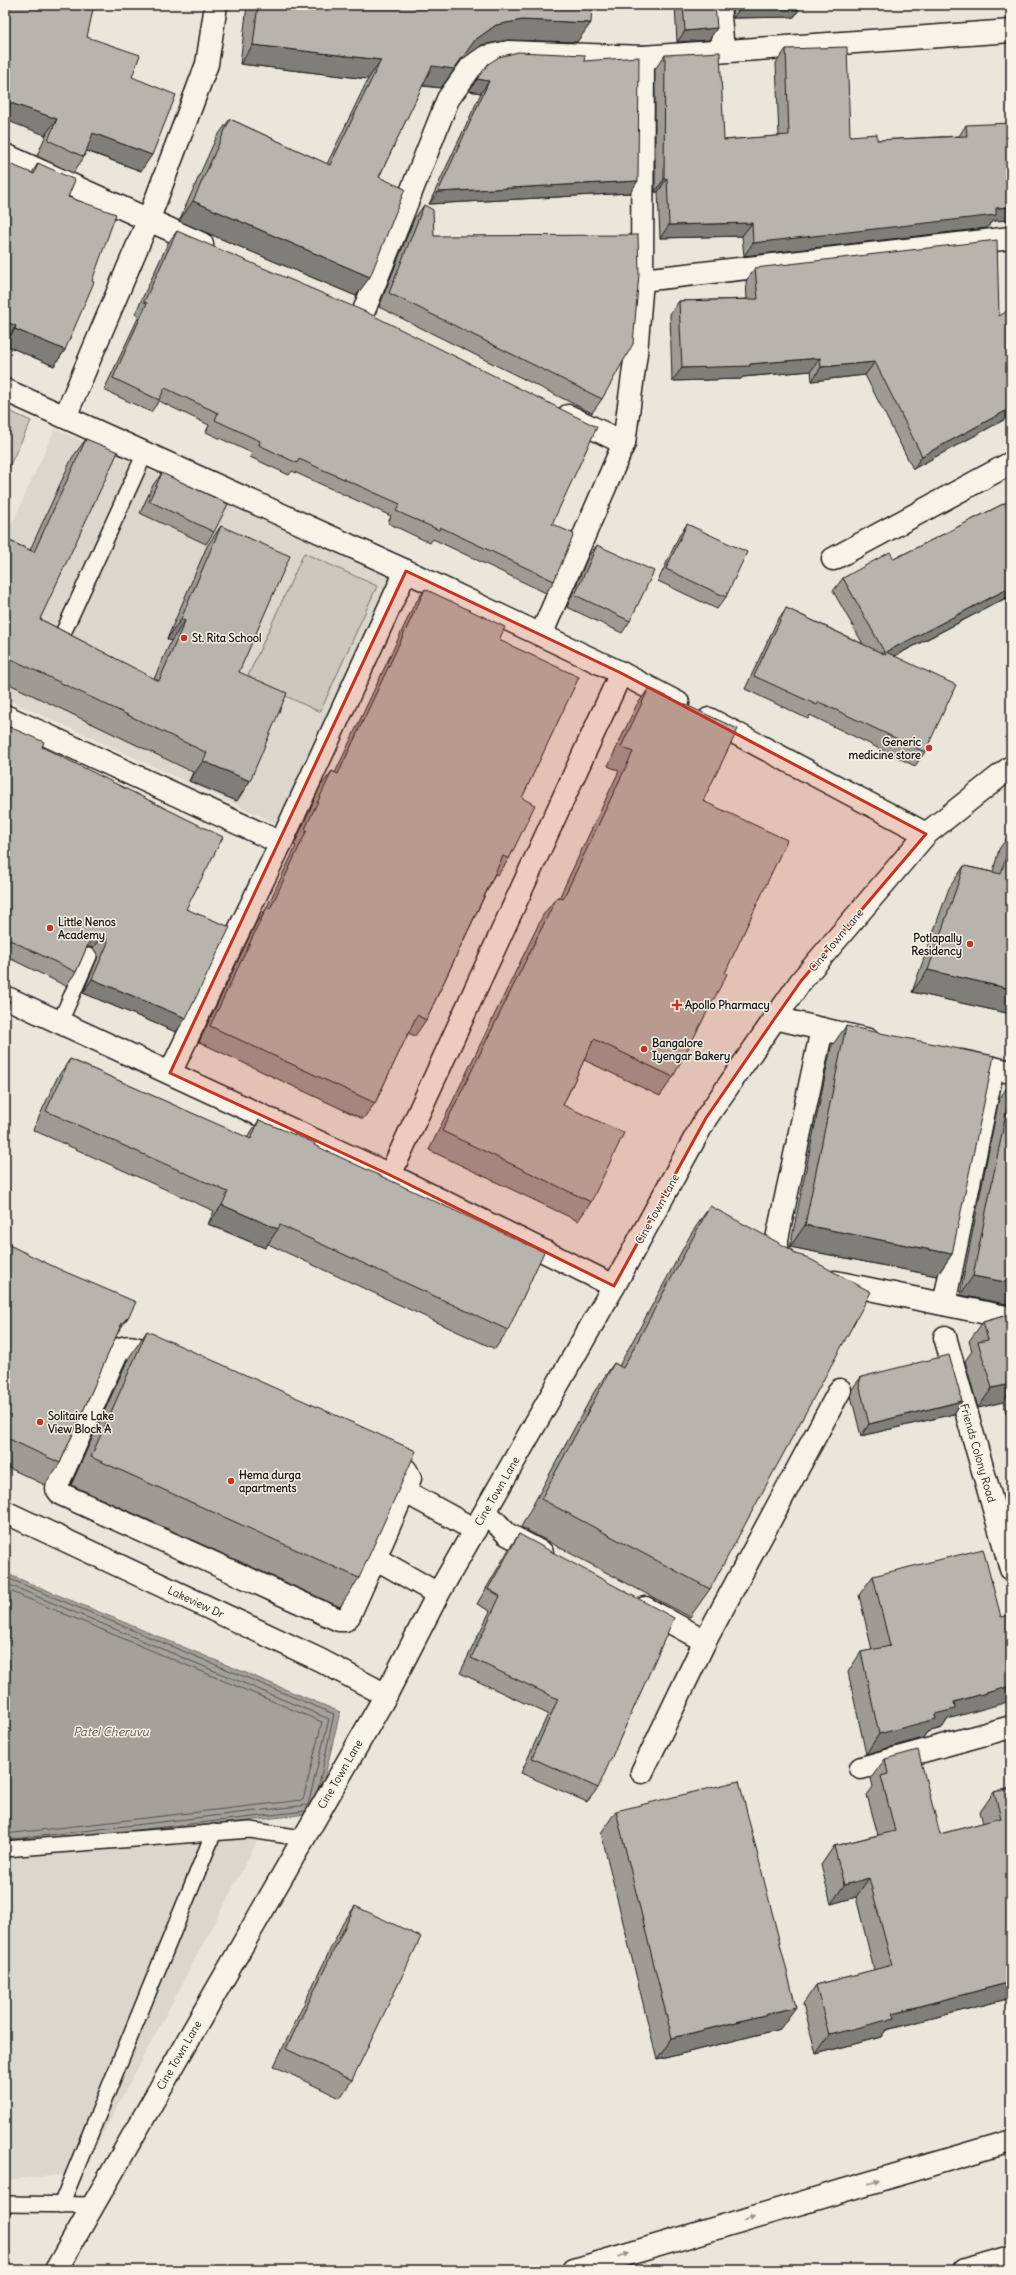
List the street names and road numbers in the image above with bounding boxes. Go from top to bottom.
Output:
street label: Cine Town Lane [806,906,866,974]
street label: Cine Town Lane [632,1171,682,1246]
street label: Friends Colony Road [957,1402,999,1504]
street label: Cine Town Lane [471,1454,523,1528]
street label: Lakeview Dr [165,1583,227,1621]
street label: Cine Town Lane [314,1737,366,1811]
street label: Cine Town Lane [153,2018,205,2092]

